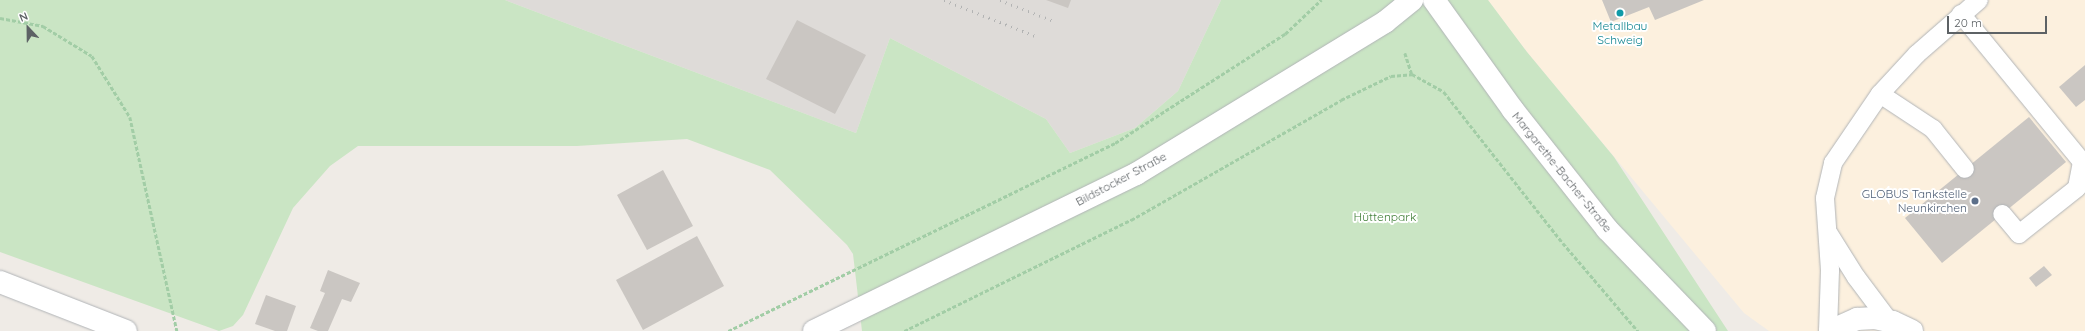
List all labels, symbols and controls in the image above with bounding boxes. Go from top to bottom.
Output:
north arrow [8,8,48,48]
marker: Metallbau Schweig [1615,8,1625,18]
scale bar [1949,8,2049,34]
text: N [17,9,30,25]
text: 20 m [1954,15,1982,30]
place label: Metallbau Schweig [1593,19,1647,47]
street label: Margarethe-Bacher-Straße [1509,109,1615,235]
street label: Bildstocker Straße [1073,149,1169,209]
place label: GLOBUS Tankstelle Neunkirchen [1862,187,1967,215]
marker: GLOBUS Tankstelle Neunkirchen [1970,196,1980,206]
park label: Hüttenpark [1354,210,1416,224]

